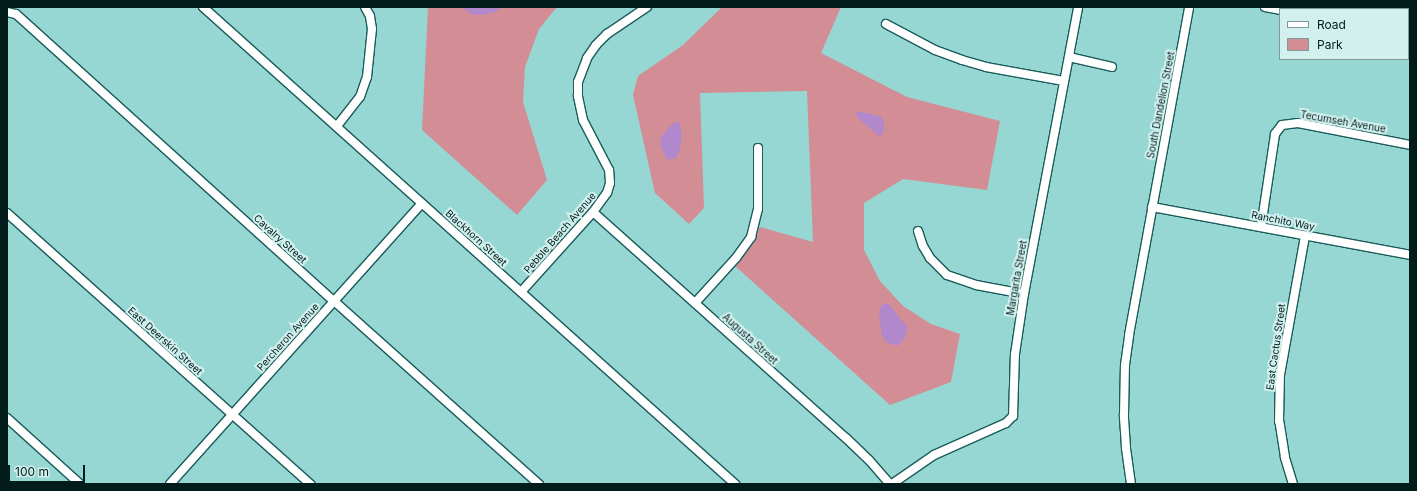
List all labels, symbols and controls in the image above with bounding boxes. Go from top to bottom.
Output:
legend [1279,8,1409,60]
text: Road [1317,17,1346,32]
text: Park [1317,37,1343,52]
street label: South Dandelion Street [1145,50,1177,160]
street label: Tecumseh Avenue [1299,109,1387,135]
street label: Pebble Beach Avenue [522,190,598,276]
street label: Blackhorn Street [443,207,509,269]
street label: Ranchito Way [1250,209,1316,233]
street label: Cavalry Street [251,212,309,266]
street label: Margarita Street [1004,239,1030,317]
street label: Percheron Avenue [255,301,321,373]
street label: East Cactus Street [1264,303,1288,391]
street label: East Deerskin Street [125,305,205,377]
street label: Augusta Street [720,311,780,367]
scale bar [10,457,87,483]
text: 100 m [15,464,49,479]

